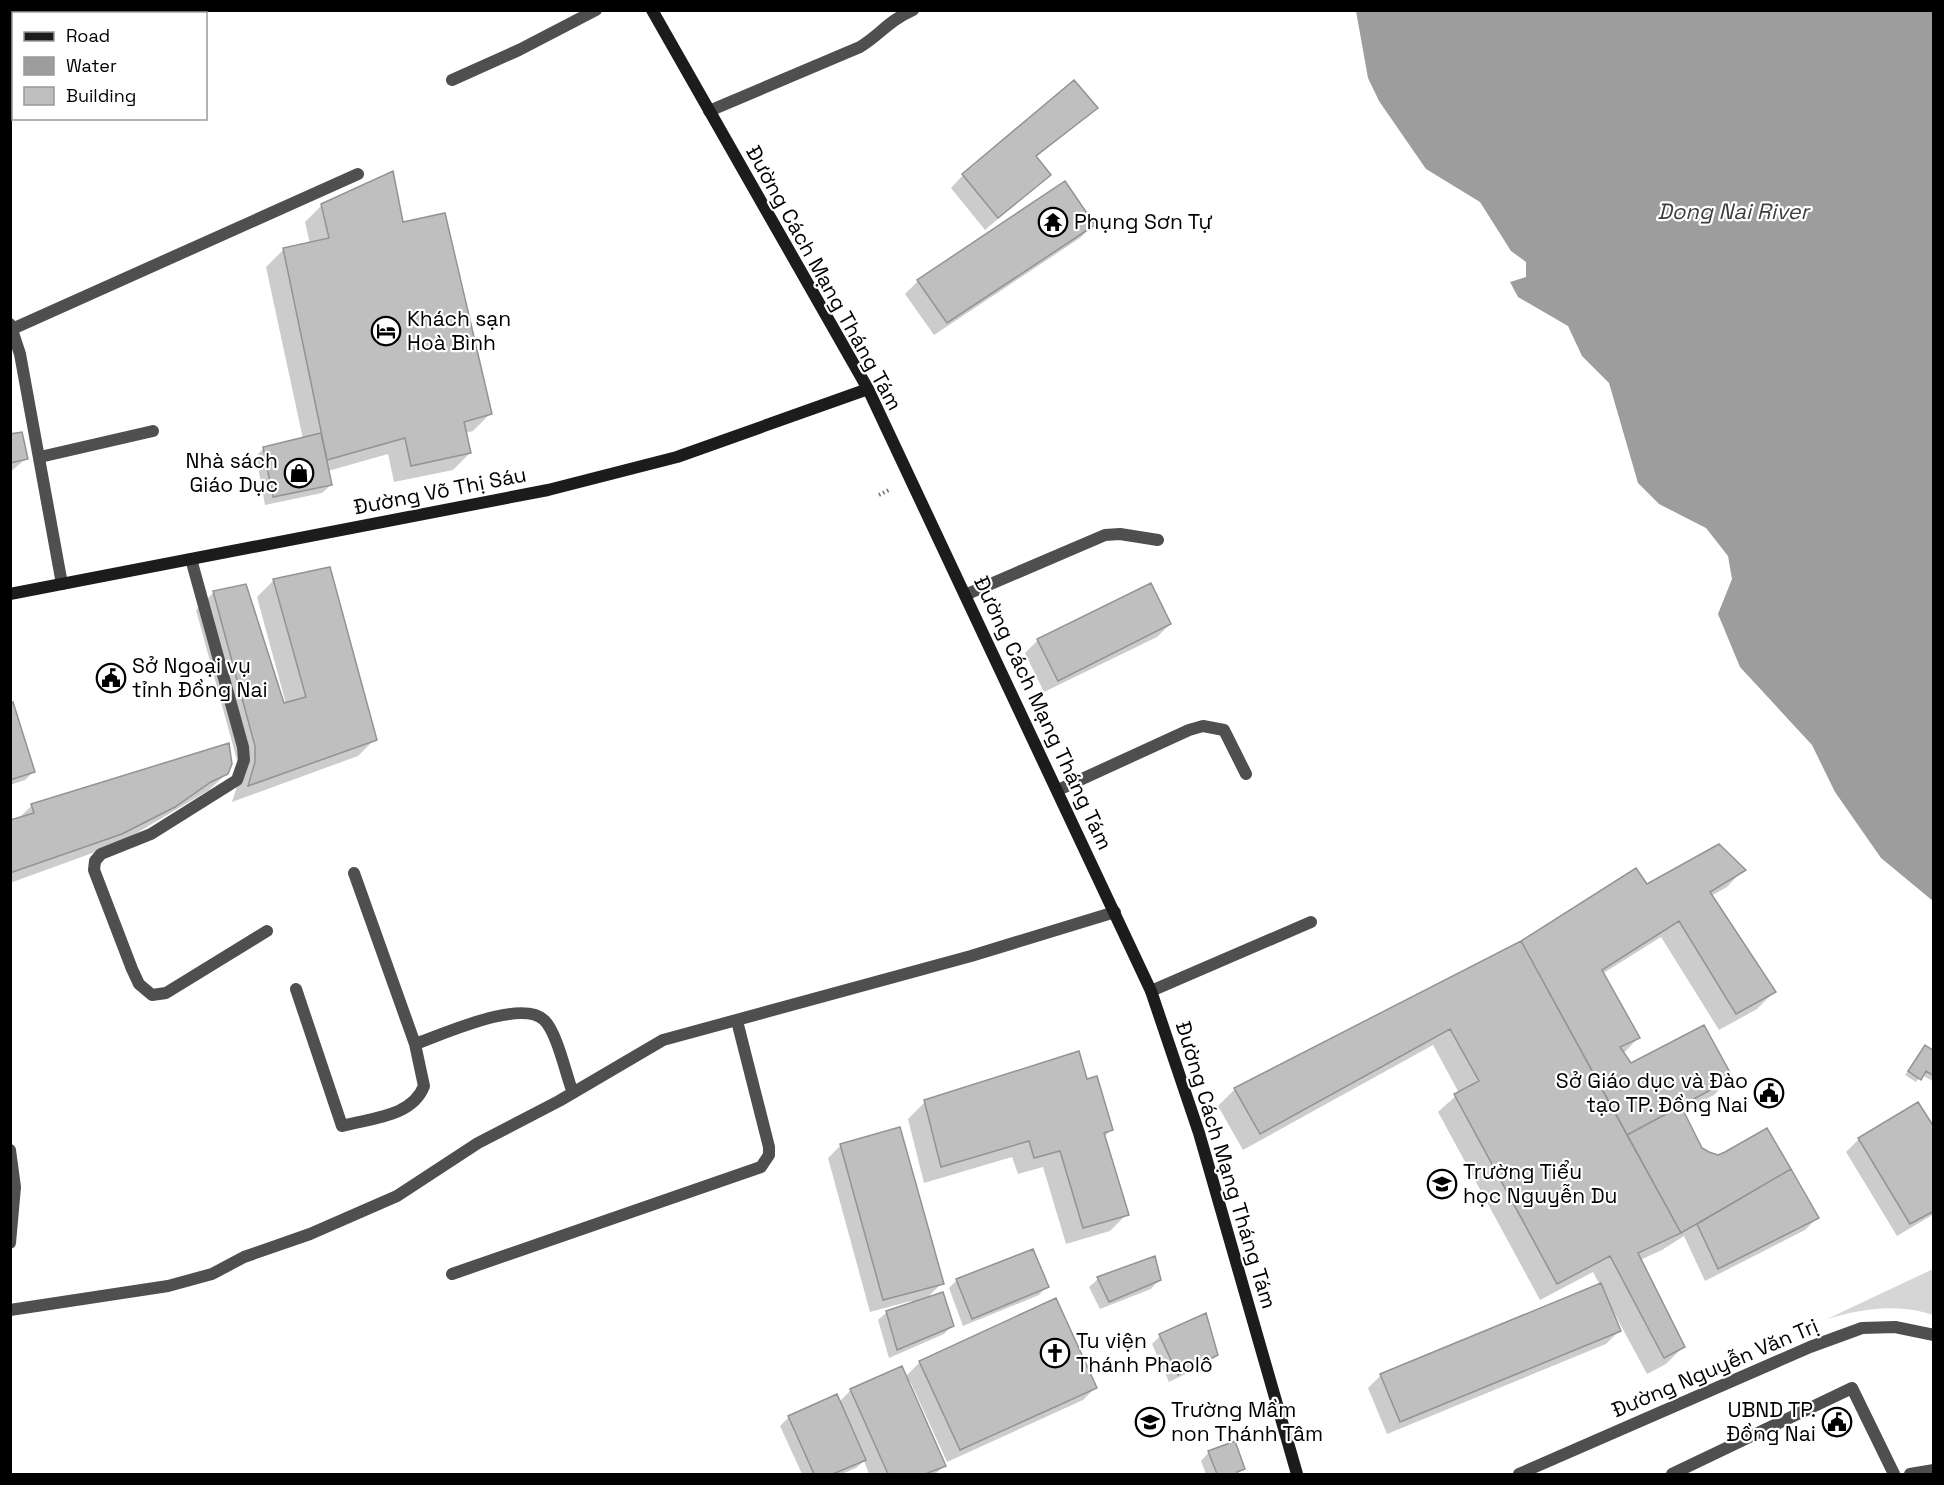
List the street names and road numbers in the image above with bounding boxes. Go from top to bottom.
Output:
street label: Đường Cách Mạng Tháng Tám [740,140,909,415]
street label: Đường Võ Thị Sáu [351,461,529,520]
street label: Đường Cách Mạng Tháng Tám [968,572,1119,854]
street label: Đường Cách Mạng Tháng Tám [1170,1018,1283,1312]
street label: Đường Nguyễn Văn Trị [1608,1312,1822,1423]

